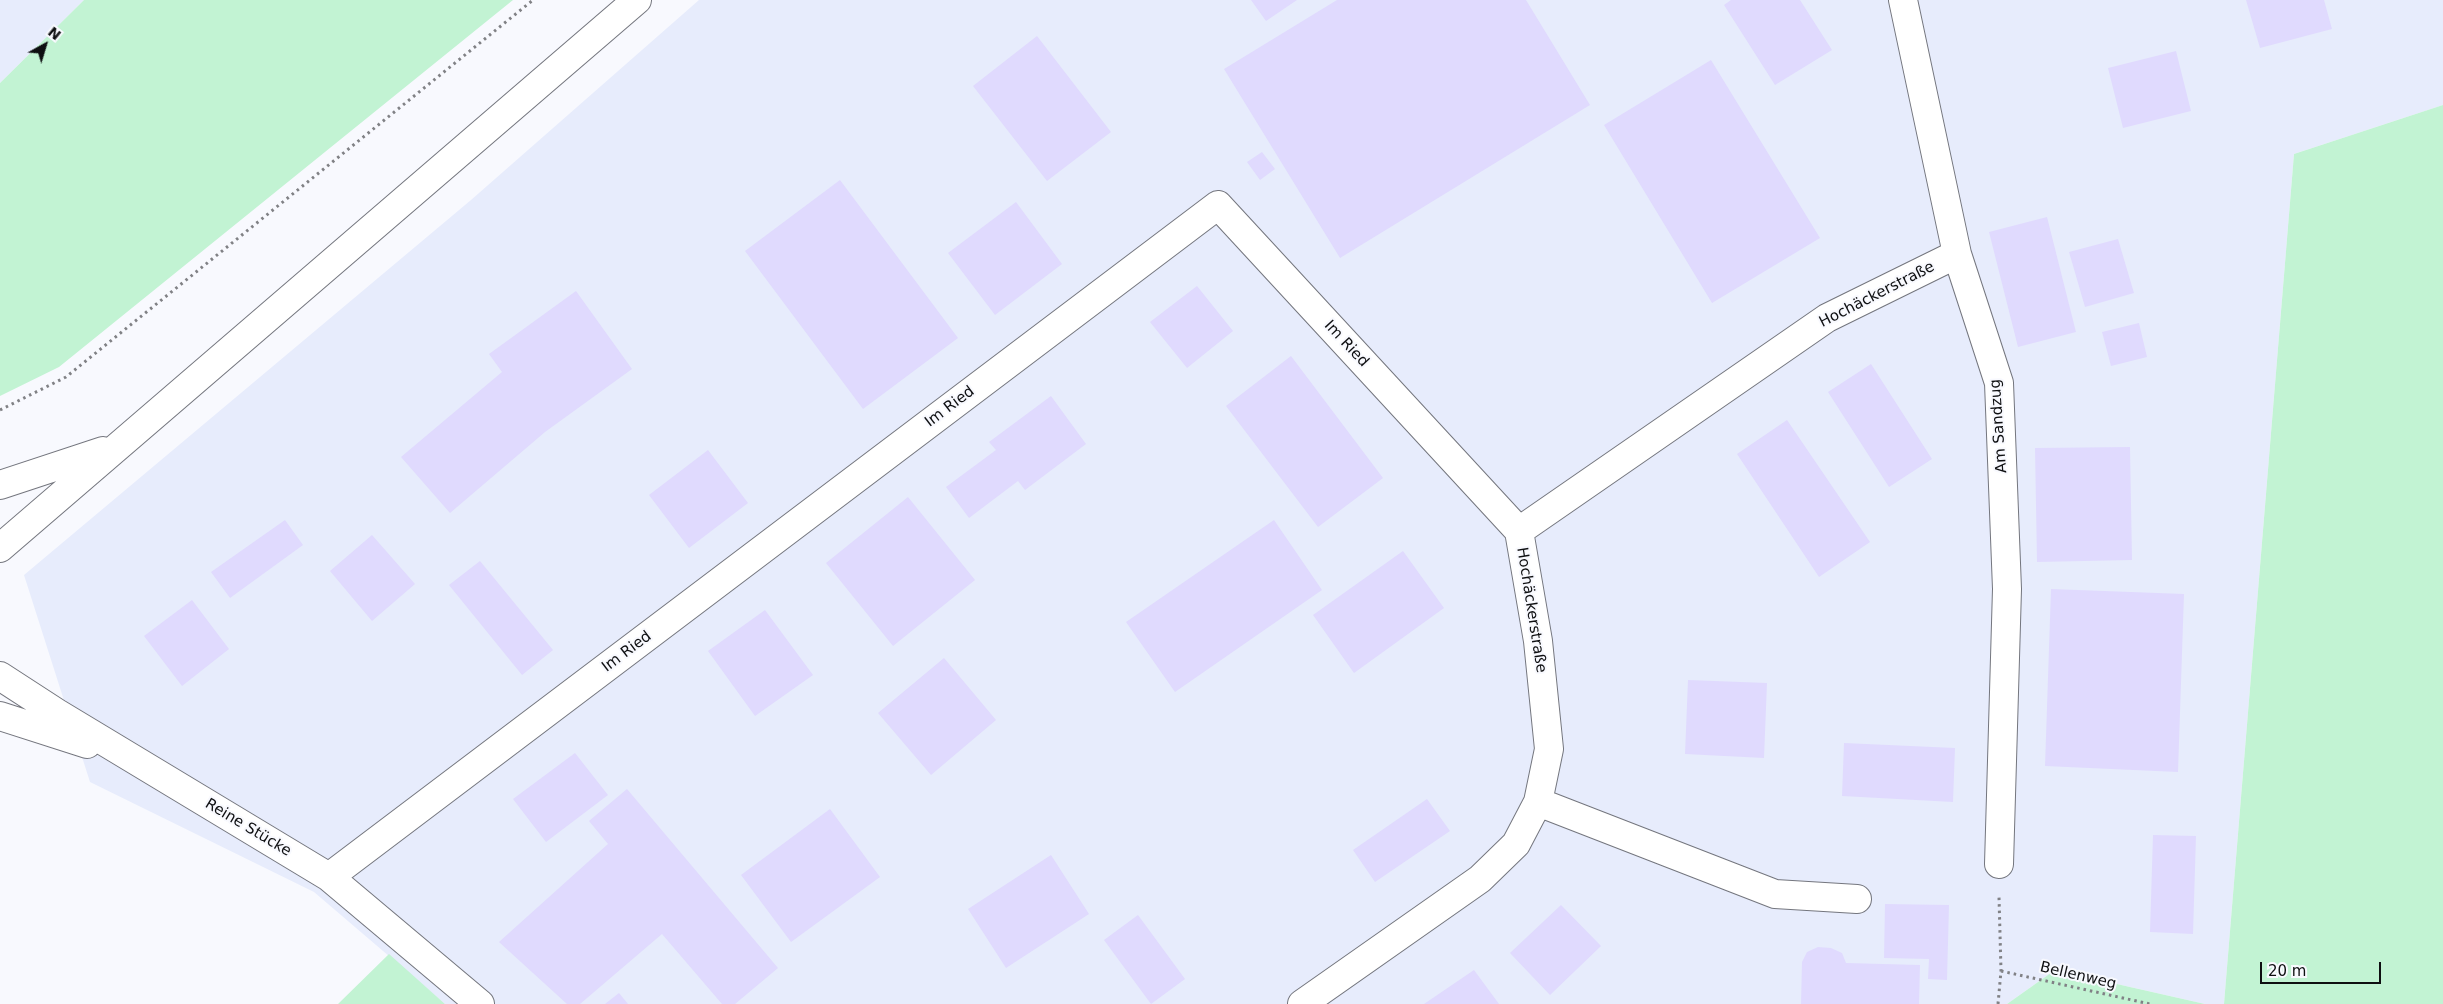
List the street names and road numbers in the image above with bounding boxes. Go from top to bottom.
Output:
street label: Hochäckerstraße [1816,258,1938,332]
street label: Im Ried [1320,317,1372,371]
street label: Am Sandzug [1987,378,2011,474]
street label: Im Ried [922,383,978,431]
street label: Hochäckerstraße [1512,546,1550,674]
street label: Im Ried [599,628,655,676]
street label: Reine Stücke [202,795,294,861]
street label: Bellenweg [2038,959,2118,993]

